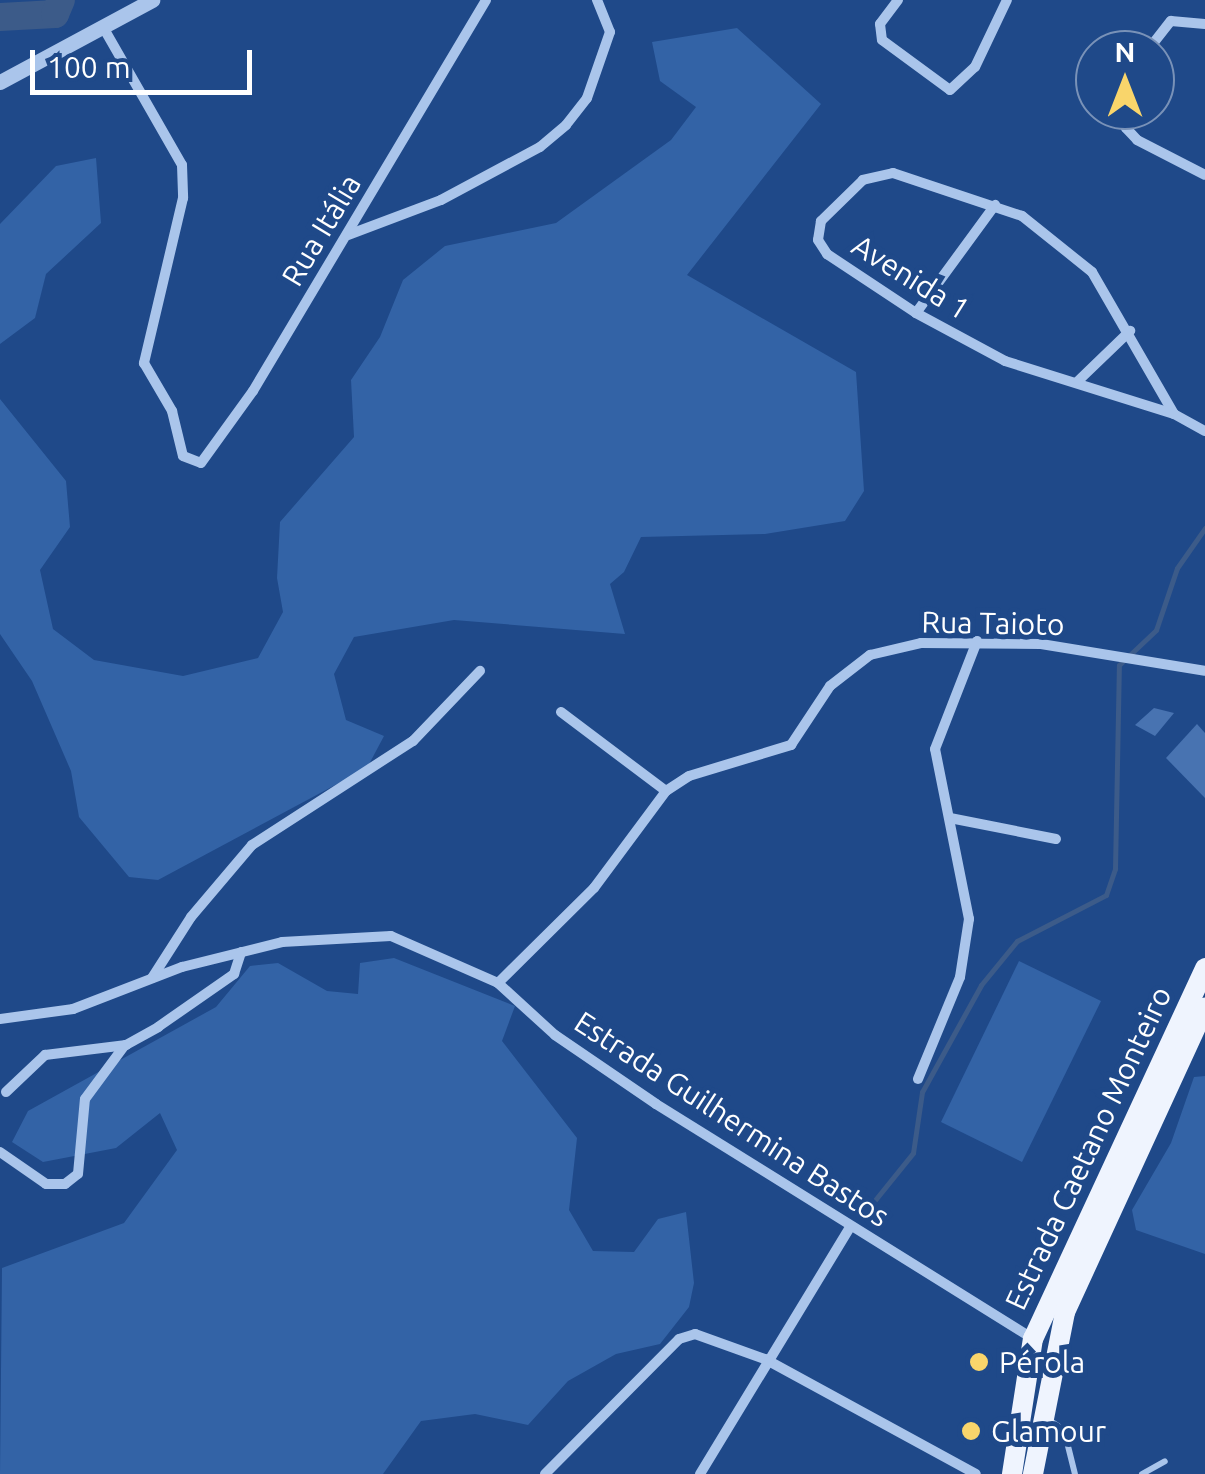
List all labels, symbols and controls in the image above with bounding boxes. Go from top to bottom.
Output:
scale bar [35,30,258,92]
north arrow [1075,30,1175,130]
text: N [1115,36,1135,67]
text: 100 m [47,50,131,84]
street label: Rua Itália [274,168,368,292]
street label: Avenida 1 [846,227,976,327]
street label: Rua Taioto [921,604,1065,642]
street label: Estrada Caetano Monteiro [997,981,1179,1315]
street label: Estrada Guilhermina Bastos [568,1004,896,1234]
place label: Pérola [999,1344,1085,1380]
marker: Pérola [968,1351,990,1373]
place label: Glamour [991,1413,1106,1449]
marker: Glamour [960,1420,982,1442]

